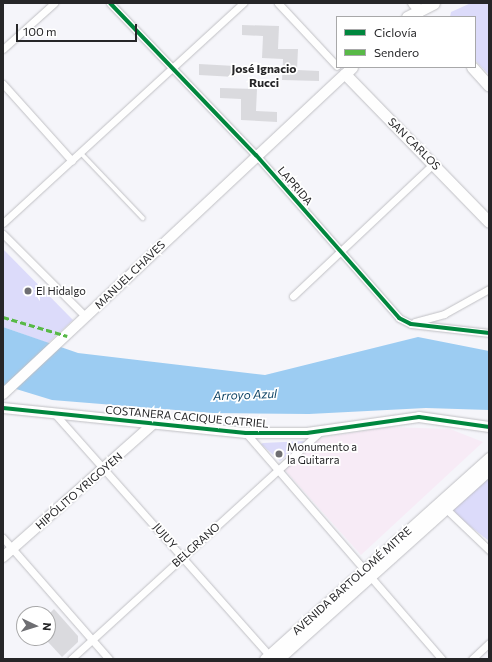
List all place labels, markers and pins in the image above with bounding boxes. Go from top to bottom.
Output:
place label: El Hidalgo [36,284,86,298]
marker: El Hidalgo [23,286,33,296]
place label: Monumento a la Guitarra [287,441,357,467]
marker: Monumento a la Guitarra [274,449,284,459]

